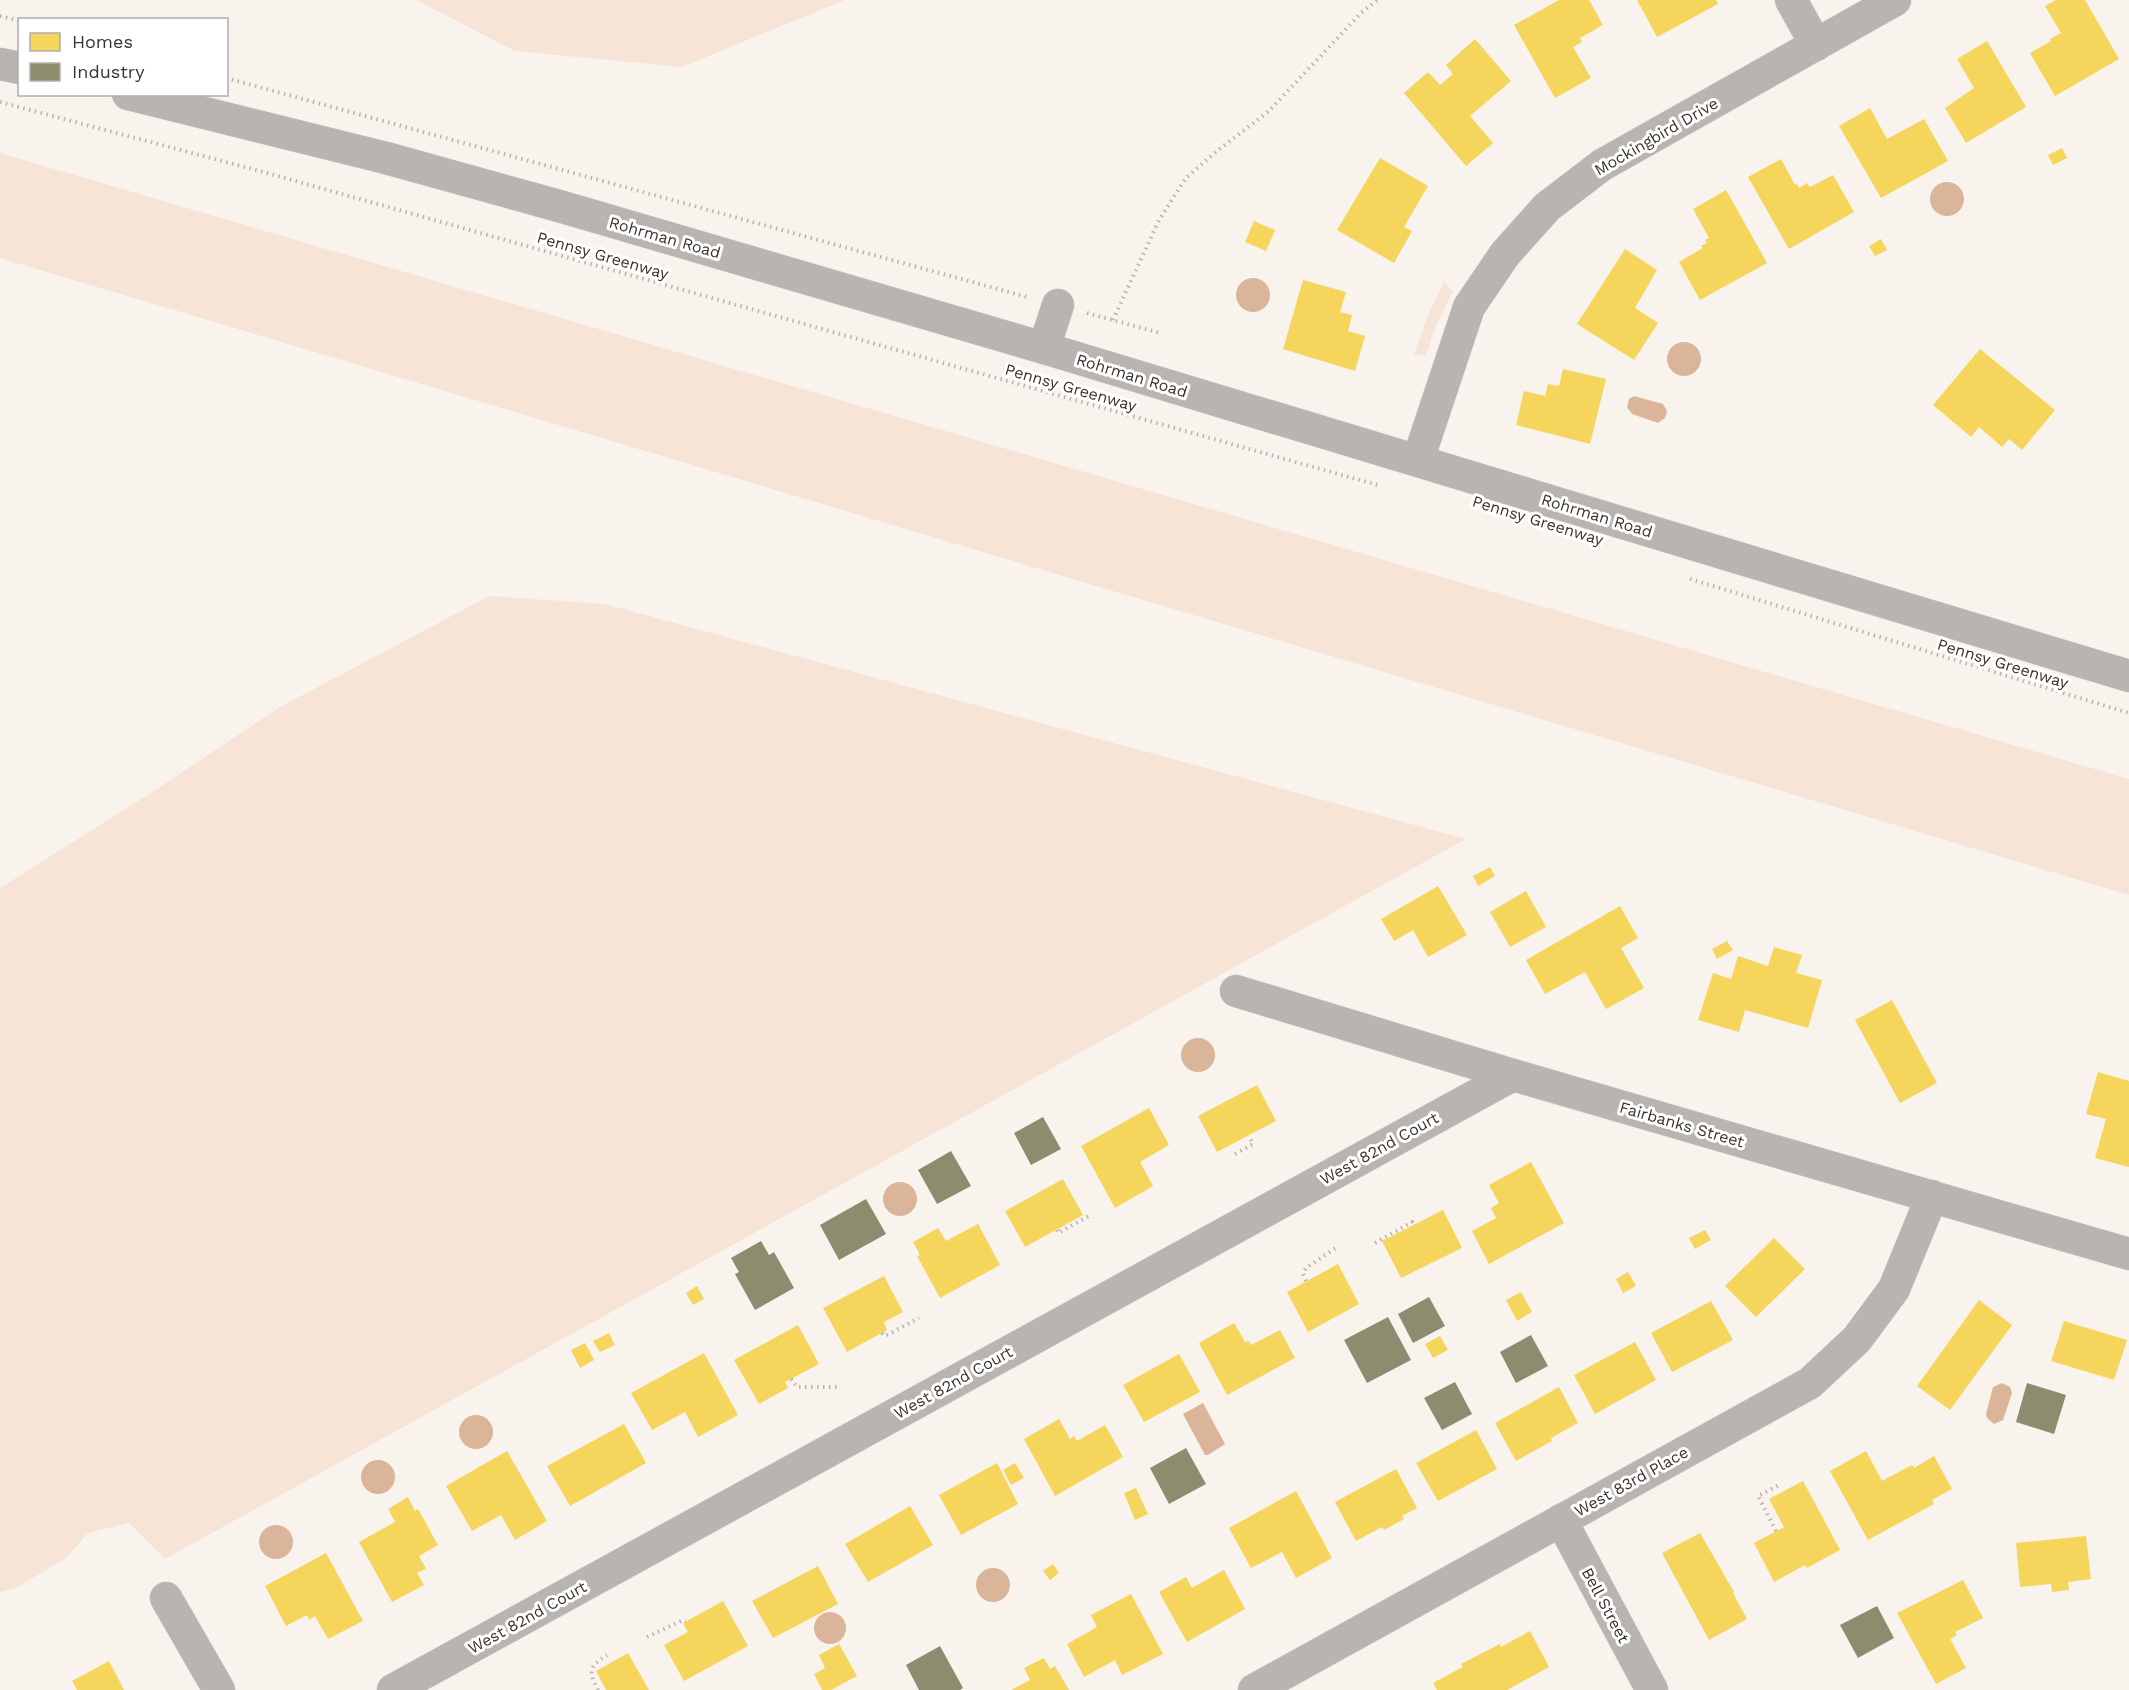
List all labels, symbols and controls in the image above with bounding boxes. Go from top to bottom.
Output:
legend [18,18,228,96]
text: Homes [72,31,133,52]
text: Industry [72,61,145,82]
street label: Mockingbird Drive [1591,93,1721,180]
street label: Rohrman Road [607,212,723,262]
street label: Pennsy Greenway [535,228,672,284]
street label: Rohrman Road [1074,350,1190,401]
street label: Pennsy Greenway [1003,360,1140,416]
street label: Rohrman Road [1539,490,1655,541]
street label: Pennsy Greenway [1470,492,1606,550]
street label: Pennsy Greenway [1935,635,2071,693]
street label: Fairbanks Street [1617,1098,1747,1151]
street label: West 82nd Court [1317,1108,1442,1189]
street label: West 82nd Court [891,1342,1016,1423]
street label: West 83rd Place [1571,1442,1691,1521]
street label: Bell Street [1578,1564,1633,1646]
street label: West 82nd Court [465,1577,590,1658]

